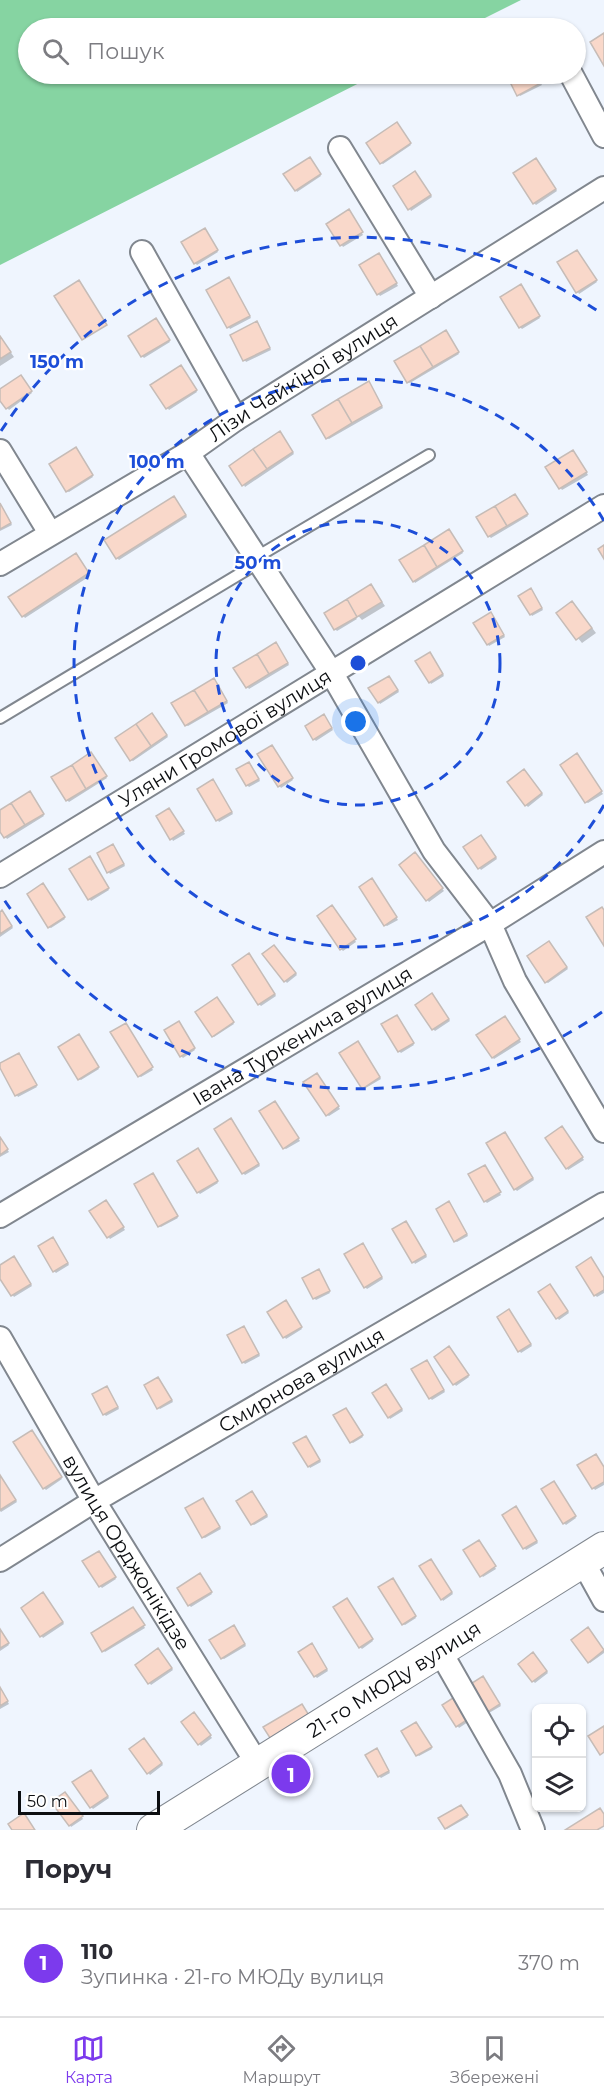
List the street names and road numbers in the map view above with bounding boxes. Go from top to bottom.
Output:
street label: Лізи Чайкіної вулиця [204,309,402,447]
street label: Уляни Громової вулиця [114,664,336,812]
street label: Івана Туркенича вулиця [188,961,416,1110]
street label: Смирнова вулиця [214,1323,389,1438]
street label: вулиця Орджонікідзе [58,1450,196,1655]
street label: 21-го МЮДу вулиця [302,1616,485,1743]

